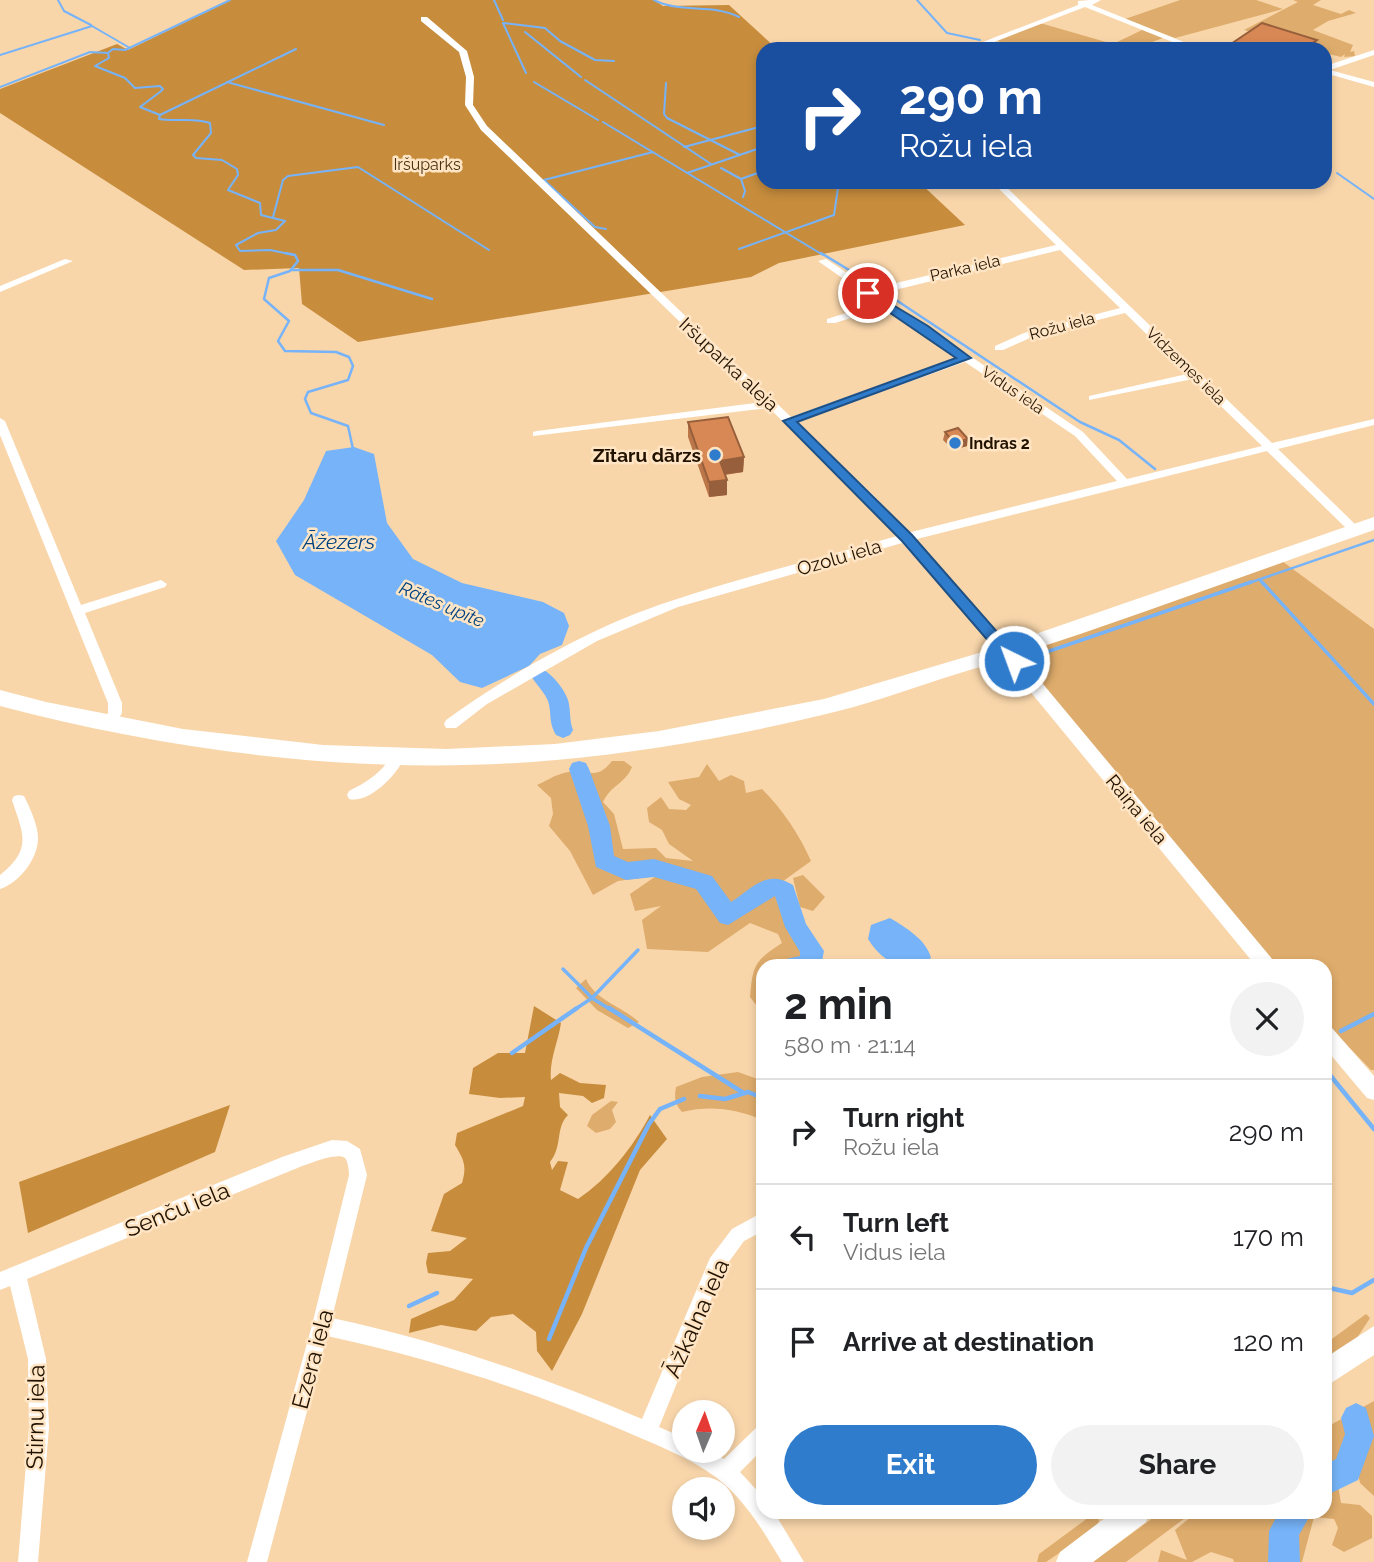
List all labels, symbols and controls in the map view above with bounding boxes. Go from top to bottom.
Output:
text: 290 m [899,68,1043,125]
icon: right [784,70,875,161]
text: Rožu iela [899,127,1033,164]
park label: Iršuparks [393,155,461,174]
street label: Parka iela [928,251,1002,285]
pin [838,263,898,323]
icon: arrive [849,274,887,312]
street label: Rožu iela [1027,308,1097,344]
street label: Iršuparka aleja [675,313,783,415]
street label: Vidzemes iela [1142,323,1230,409]
street label: Vidus iela [978,362,1048,418]
place label: Indras 2 [969,434,1030,453]
marker: Indras 2 [947,435,963,451]
place label: Zītaru dārzs [593,444,701,466]
marker: Zītaru dārzs [707,447,723,463]
water label: Āžezers [302,529,375,554]
street label: Ozolu iela [794,534,884,580]
water label: Rātes upīte [397,577,488,631]
position arrow [977,624,1051,698]
street label: Raiņa iela [1102,770,1172,848]
text: 2 min [784,980,893,1029]
button: close [1230,982,1304,1056]
text: 580 m · 21:14 [784,1031,916,1058]
text: Turn right [843,1103,964,1133]
icon: right [784,1113,822,1151]
text: 290 m [1229,1117,1304,1147]
text: Rožu iela [843,1133,939,1160]
street label: Senču iela [121,1176,233,1242]
text: Turn left [843,1208,949,1238]
icon: left [784,1218,822,1256]
text: 170 m [1233,1222,1304,1252]
text: Vidus iela [843,1238,946,1265]
street label: Āžkalna iela [658,1255,734,1381]
street label: Ezera iela [286,1306,338,1412]
icon: arrive [784,1323,822,1361]
text: Arrive at destination [843,1327,1094,1357]
text: 120 m [1233,1327,1304,1357]
street label: Stirnu iela [21,1364,49,1470]
north arrow [672,1400,735,1463]
map controls [672,1400,735,1540]
button: Exit [784,1425,1037,1505]
button: Share [1051,1425,1304,1505]
button: sound [672,1477,735,1540]

